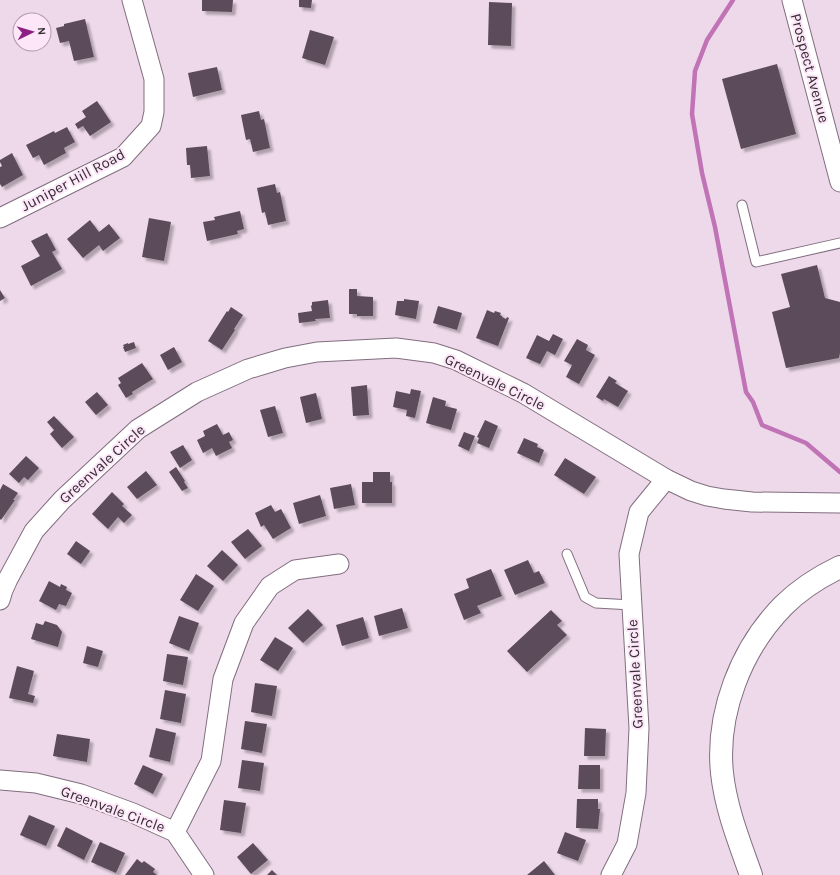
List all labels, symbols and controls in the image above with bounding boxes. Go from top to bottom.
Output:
street label: Prospect Avenue [787,11,833,125]
north arrow [12,12,52,52]
text: N [35,27,48,36]
street label: Juniper Hill Road [18,145,128,215]
street label: Greenvale Circle [442,350,548,414]
street label: Greenvale Circle [55,421,149,507]
street label: Greenvale Circle [623,619,647,729]
street label: Greenvale Circle [58,782,168,836]

